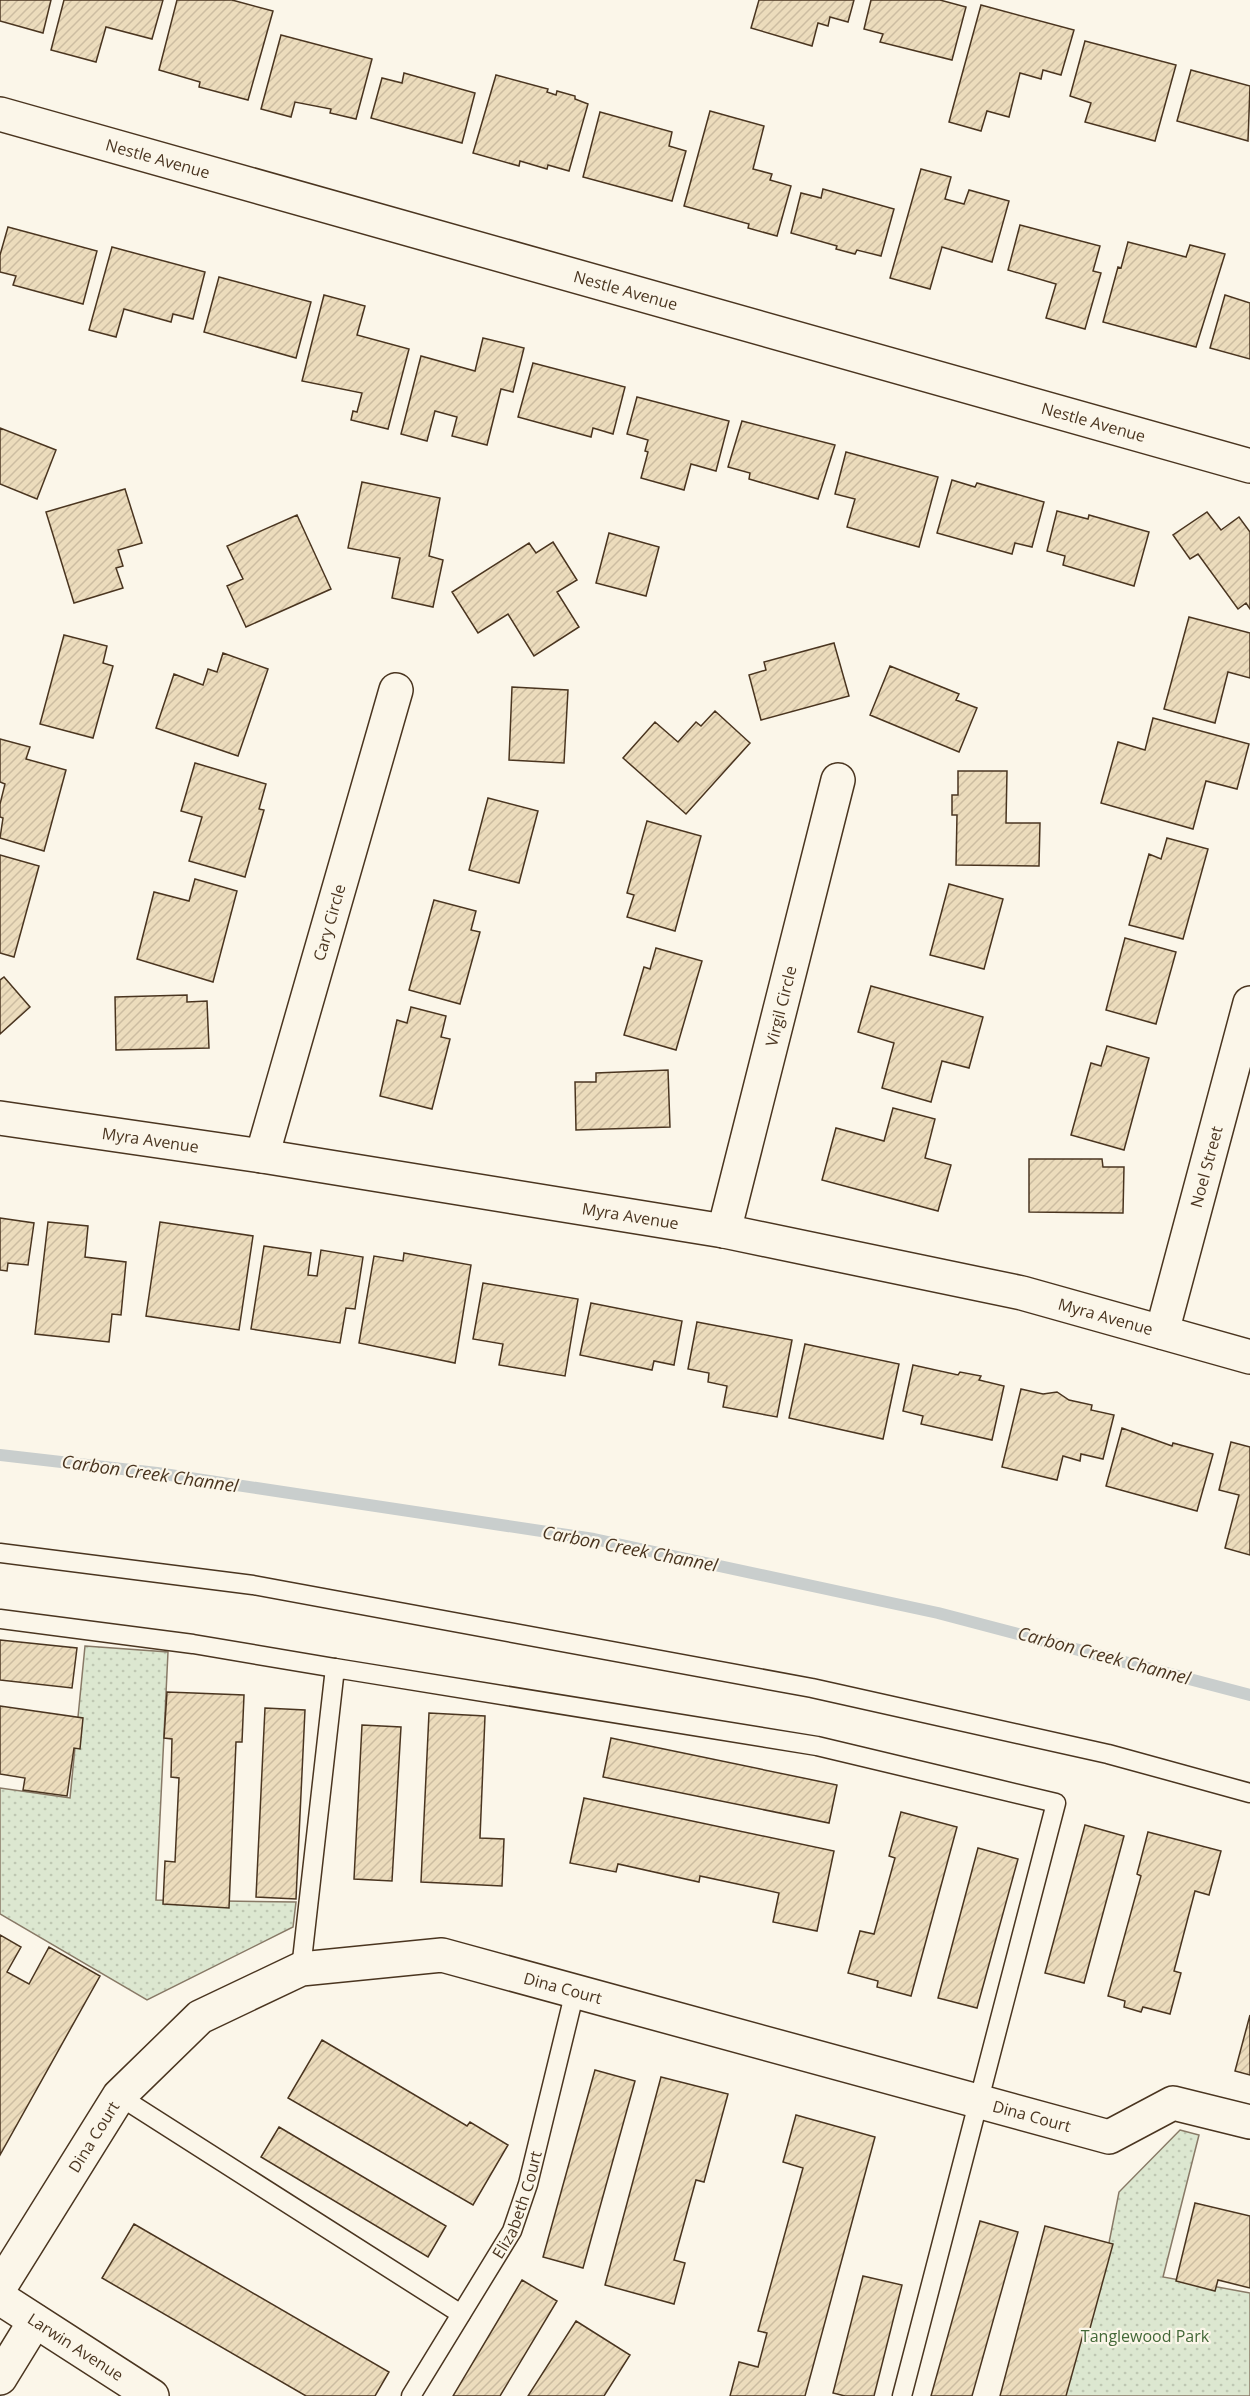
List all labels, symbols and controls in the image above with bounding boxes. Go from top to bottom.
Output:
street label: Nestle Avenue [103,133,212,184]
street label: Nestle Avenue [571,265,680,315]
street label: Nestle Avenue [1039,397,1148,447]
street label: Cary Circle [308,881,351,963]
street label: Virgil Circle [760,963,802,1049]
street label: Myra Avenue [100,1122,200,1158]
street label: Noel Street [1185,1123,1228,1210]
street label: Myra Avenue [580,1197,680,1235]
street label: Myra Avenue [1056,1293,1156,1340]
water label: Carbon Creek Channel [60,1449,240,1497]
water label: Carbon Creek Channel [541,1519,720,1577]
water label: Carbon Creek Channel [1015,1620,1194,1690]
street label: Dina Court [521,1967,605,2009]
street label: Dina Court [990,2095,1074,2137]
street label: Dina Court [63,2097,124,2177]
street label: Elizabeth Court [487,2148,547,2263]
street label: Larwin Avenue [23,2308,128,2386]
park label: Tanglewood Park [1081,2325,1210,2347]

